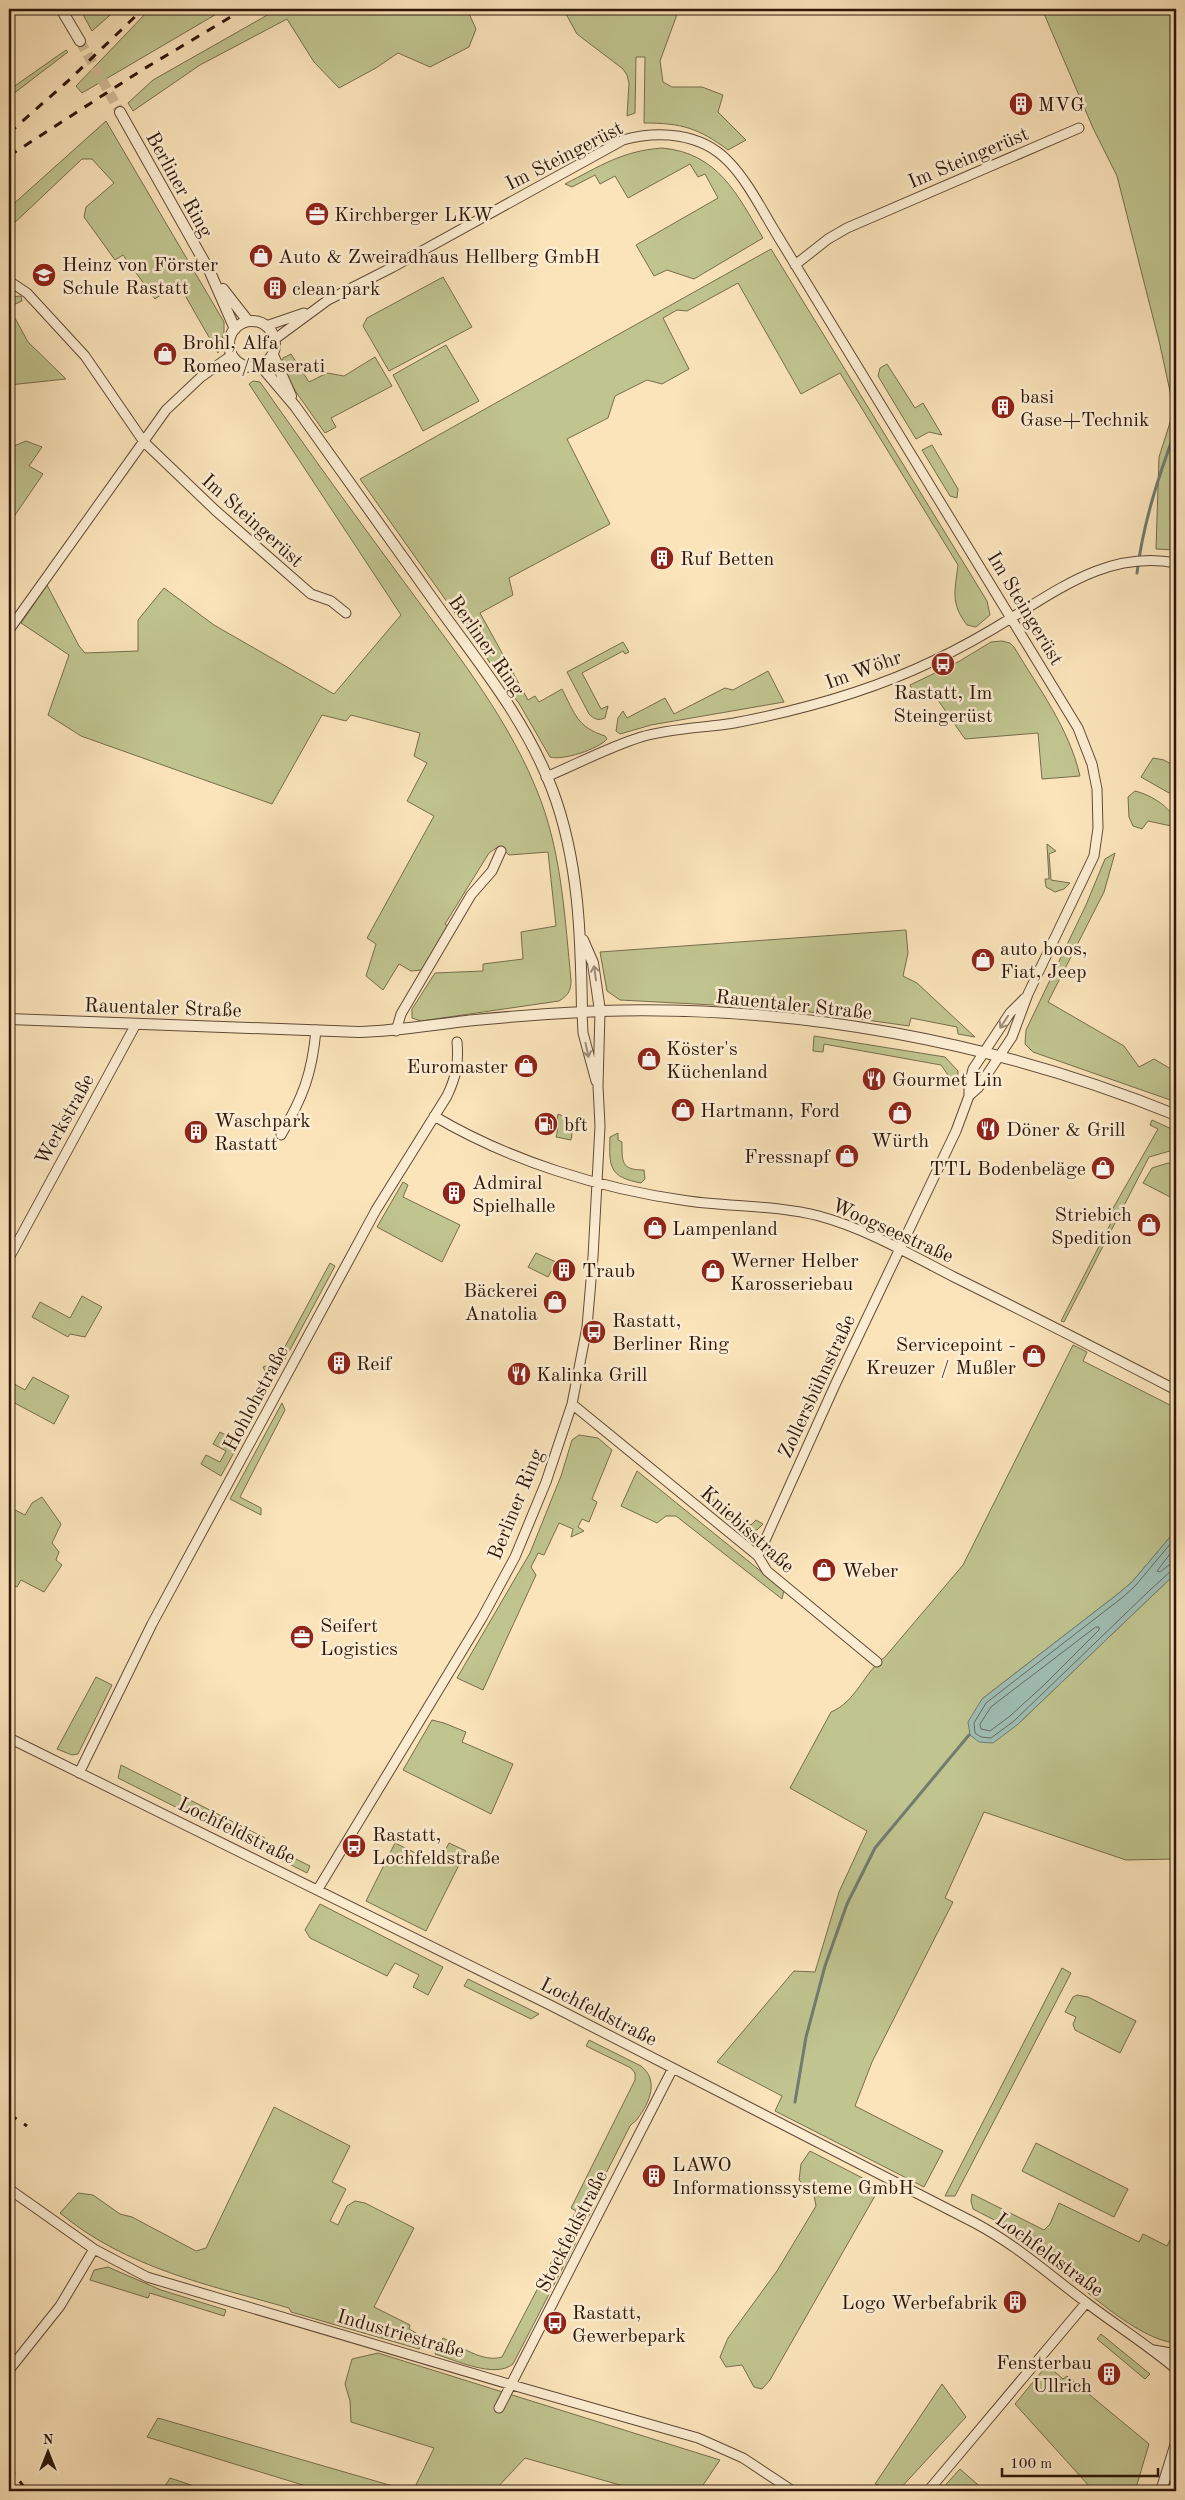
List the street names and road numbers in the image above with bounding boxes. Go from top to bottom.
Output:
street label: Im Steingerüst [503,119,627,195]
street label: Im Steingerüst [906,124,1032,193]
street label: Berliner Ring [141,129,215,241]
street label: Im Steingerüst [197,471,306,572]
street label: Im Steingerüst [983,549,1066,669]
street label: Berliner Ring [444,592,527,700]
street label: Im Wöhr [823,648,905,694]
street label: Rauentaler Straße [714,988,873,1024]
street label: Rauentaler Straße [84,996,242,1022]
street label: Werkstraße [33,1071,99,1169]
street label: Woogseestraße [828,1196,956,1268]
street label: Zollersbühnstraße [776,1312,860,1462]
street label: Hohlohstraße [221,1343,293,1455]
street label: Berliner Ring [486,1447,548,1563]
street label: Kniebisstraße [696,1483,797,1578]
street label: Lochfeldstraße [174,1795,298,1869]
street label: Lochfeldstraße [537,1975,660,2051]
street label: Stockfeldstraße [534,2168,612,2296]
street label: Lochfeldstraße [991,2210,1106,2301]
street label: Industriestraße [334,2307,467,2363]

